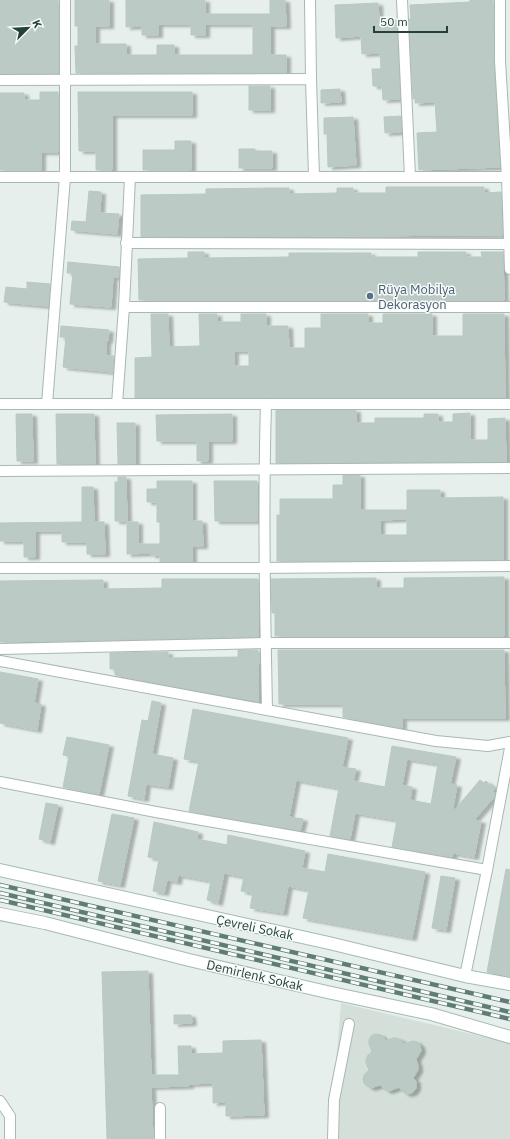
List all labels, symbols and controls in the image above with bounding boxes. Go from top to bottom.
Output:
north arrow [8,8,48,48]
scale bar [374,8,447,34]
text: 50 m [380,14,408,29]
text: K [29,18,45,31]
place label: Rüya Mobilya Dekorasyon [378,281,455,313]
marker: Rüya Mobilya Dekorasyon [365,291,375,301]
street label: Çevreli Sokak [215,911,295,944]
street label: Demirlenk Sokak [205,956,305,995]

